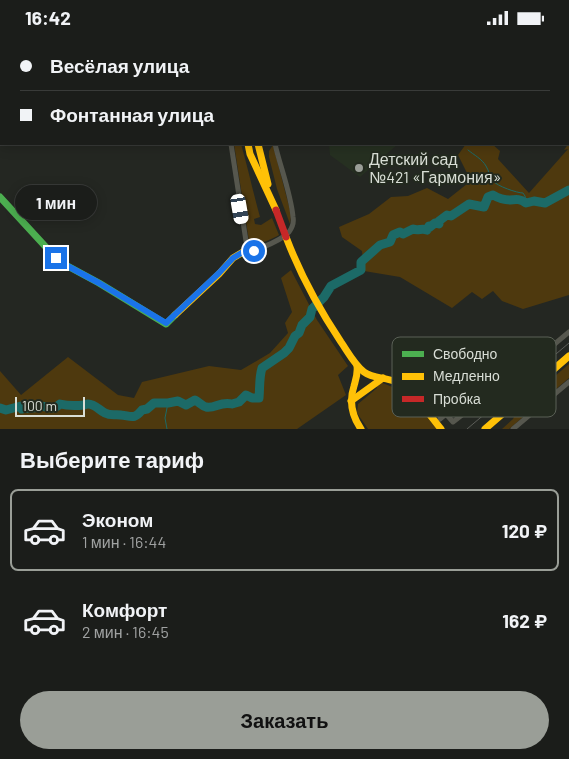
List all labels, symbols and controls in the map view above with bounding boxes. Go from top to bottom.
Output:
text: 16:42 [25,6,71,29]
text: Весёлая улица [50,54,189,77]
text: Фонтанная улица [50,103,214,126]
place label: Детский сад №421 «Гармония» [369,149,501,186]
marker: Детский сад №421 «Гармония» [353,162,365,174]
callout: 1 мин [15,185,97,221]
text: 1 мин [36,193,76,212]
car [230,193,249,225]
route start [243,240,265,262]
route end [45,247,67,269]
legend [392,337,556,417]
text: Свободно [433,345,498,362]
text: Медленно [433,367,500,384]
text: Пробка [433,390,481,407]
scale bar [15,394,85,417]
text: 100 m [22,397,57,414]
text: Выберите тариф [20,446,204,472]
icon: car [22,508,67,553]
text: Эконом [82,508,153,531]
text: 120 ₽ [502,519,547,542]
text: 1 мин · 16:44 [82,532,166,551]
icon: car [22,598,67,643]
text: Комфорт [82,598,167,621]
text: 162 ₽ [502,609,547,632]
text: 2 мин · 16:45 [82,622,169,641]
button: Заказать [20,691,549,749]

